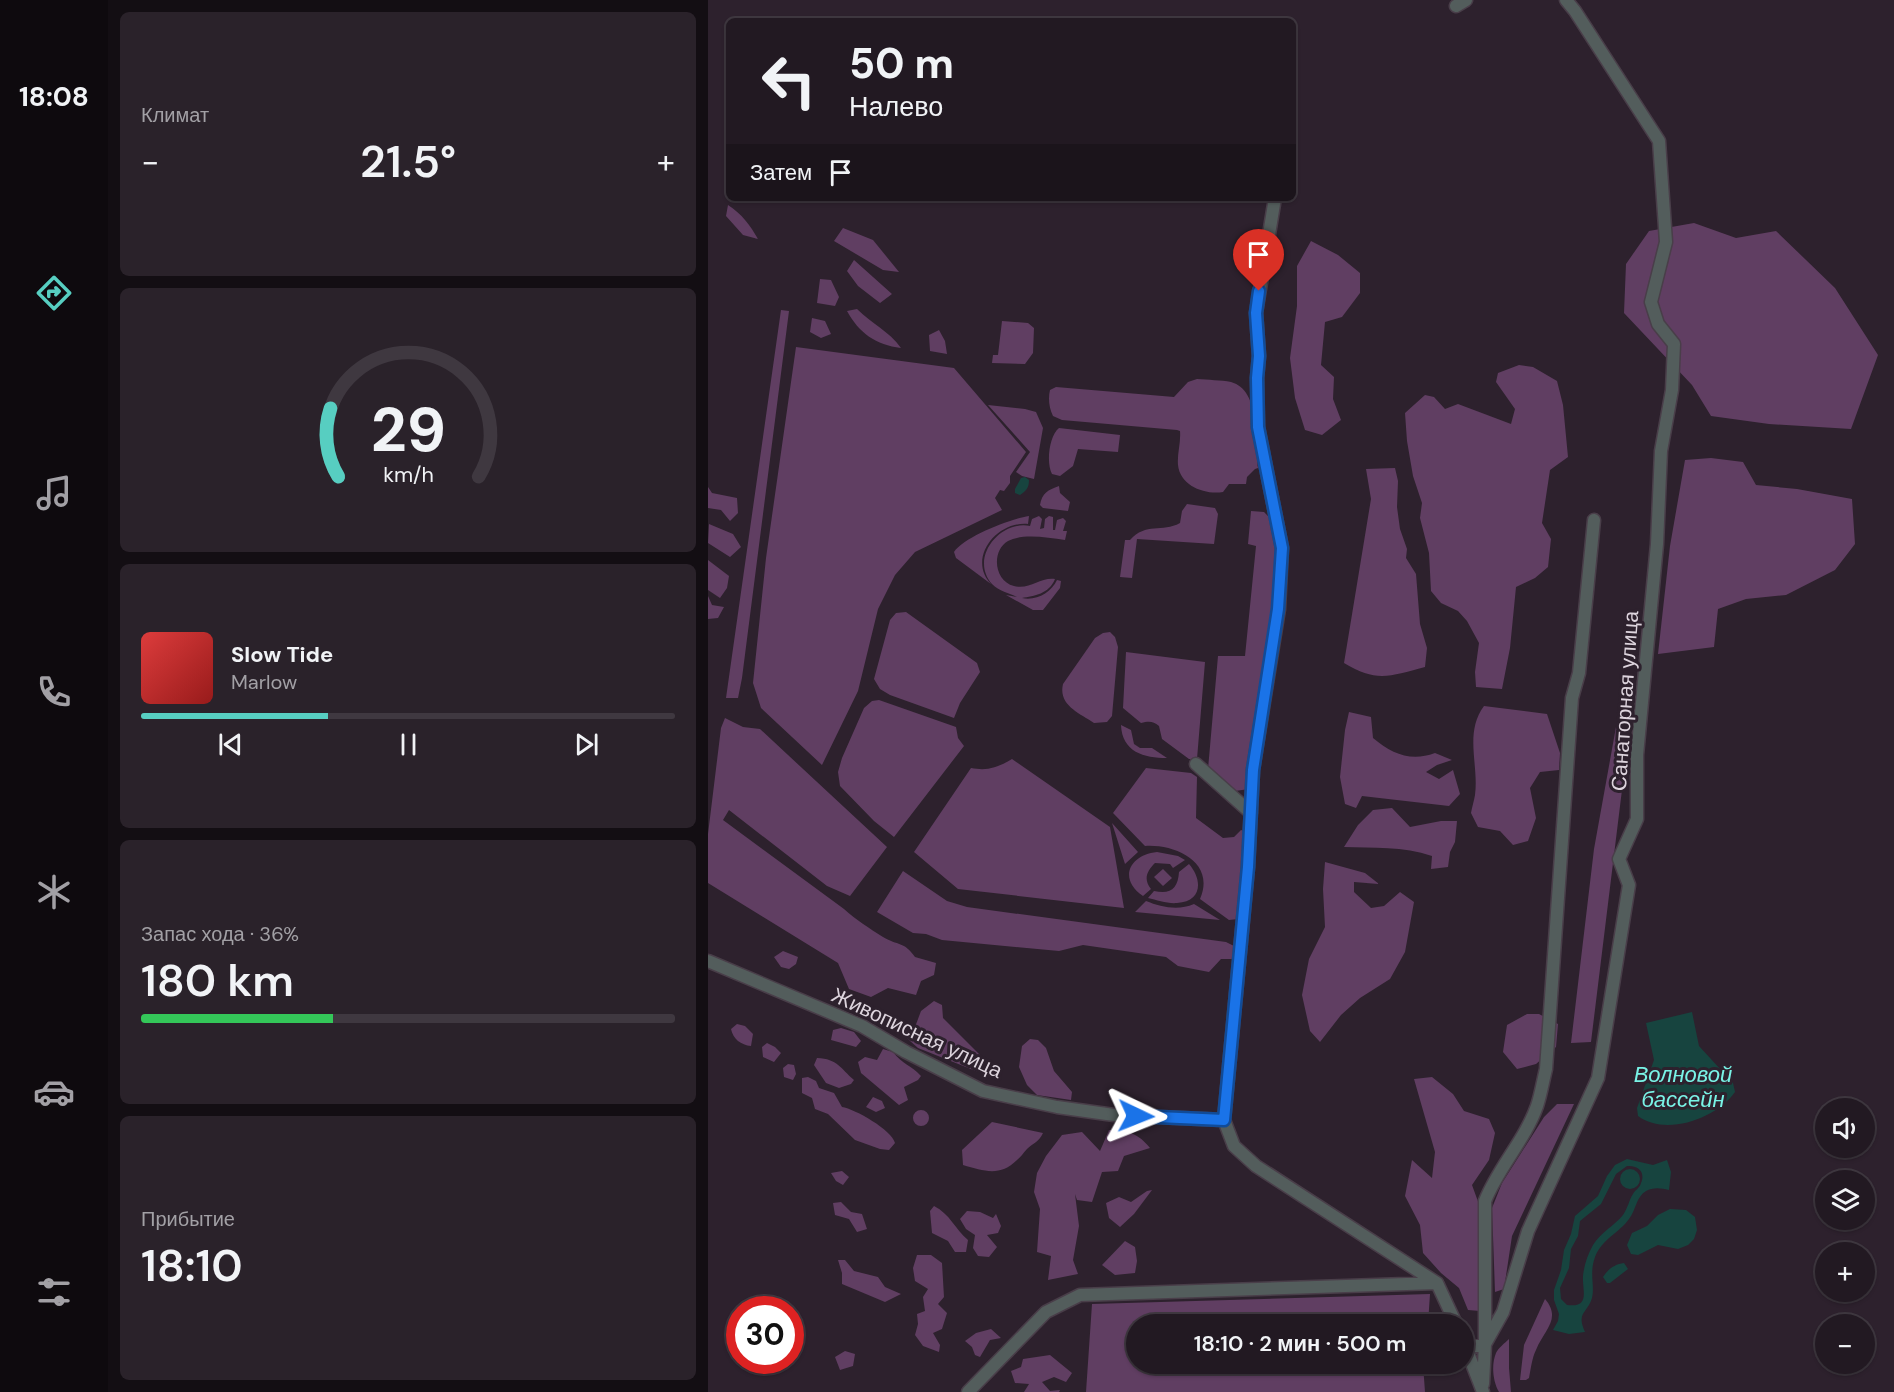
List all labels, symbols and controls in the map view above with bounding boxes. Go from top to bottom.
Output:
text: 50 m [849,36,954,91]
icon: left [750,42,828,120]
text: 18:08 [19,79,89,114]
text: Налево [849,89,943,124]
text: Климат [141,102,209,128]
text: 21.5° [360,132,456,191]
text: − [141,140,159,183]
text: + [657,140,675,183]
icon: arrive [824,156,857,189]
text: Затем [750,158,812,187]
pin [1233,229,1284,291]
icon: arrive [1242,238,1275,271]
icon: directions [33,272,75,314]
text: 29 [370,389,446,470]
text: km/h [383,461,433,489]
icon: music [33,472,75,514]
street label: Санаторная улица [1605,610,1645,792]
text: Slow Tide [231,640,333,669]
text: Marlow [231,669,297,695]
icon: phone [33,671,75,713]
icon: previous [214,728,247,761]
icon: pause [392,728,425,761]
icon: next [570,728,603,761]
icon: climate [33,871,75,913]
text: Запас хода · 36% [141,921,299,947]
text: 180 km [141,951,294,1010]
street label: Живописная улица [827,981,1007,1085]
water label: Волновой бассейн [1634,1060,1732,1114]
icon: car [33,1071,75,1113]
position arrow [1104,1084,1168,1148]
map controls [1815,1098,1875,1374]
button: sound [1815,1098,1875,1158]
button: layers [1815,1170,1875,1230]
text: Прибытие [141,1206,235,1232]
text: 18:10 [141,1236,243,1295]
button: + [1815,1242,1875,1302]
icon: filters [33,1271,75,1313]
speed limit sign: 30 [726,1296,804,1374]
button: − [1815,1314,1875,1374]
text: 18:10 · 2 мин · 500 m [1194,1329,1406,1358]

